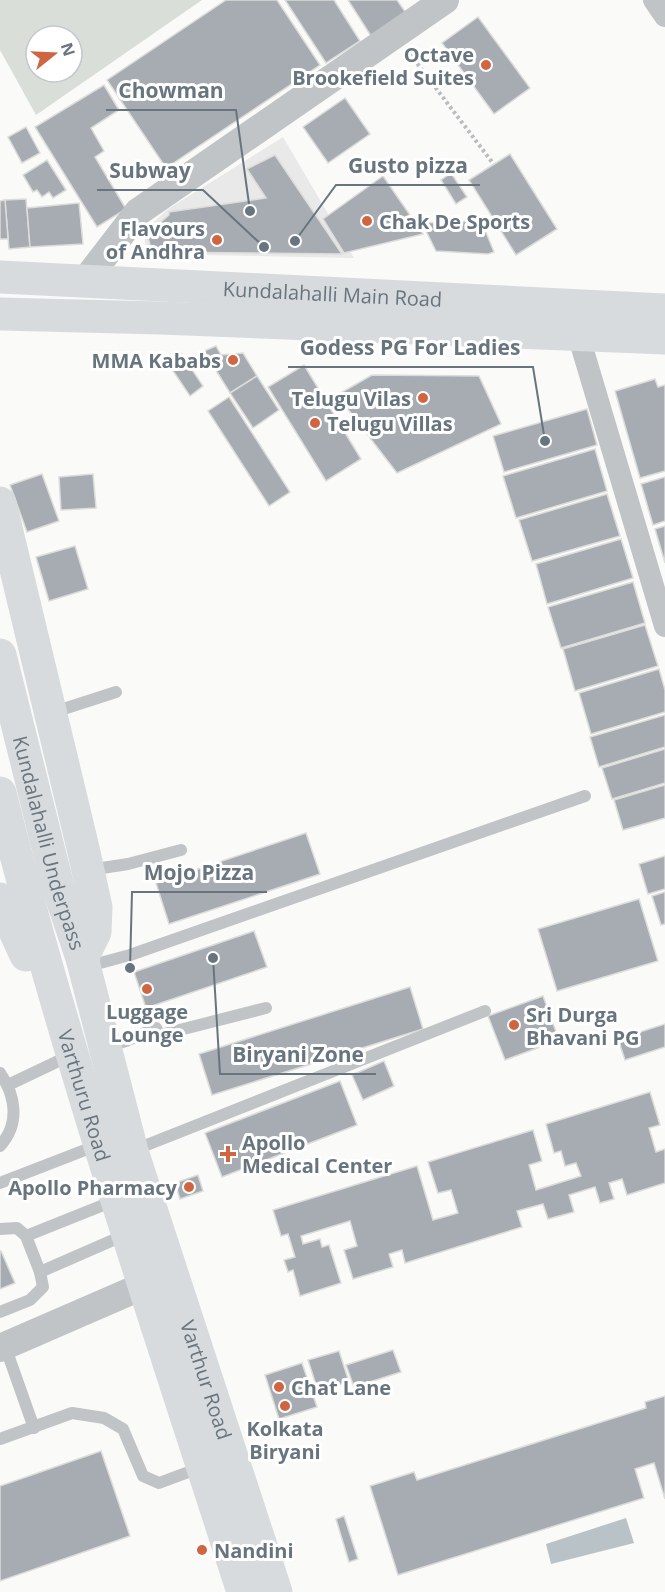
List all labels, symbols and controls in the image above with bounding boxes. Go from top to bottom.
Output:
north arrow [24,24,84,84]
text: N [56,40,81,59]
place label: Octave Brookefield Suites [292,41,474,91]
marker: Octave Brookefield Suites [479,58,493,72]
callout: Chowman [106,71,236,110]
text: Chowman [118,76,224,104]
callout: Gusto pizza [336,146,480,185]
callout: Subway [97,151,203,190]
text: Gusto pizza [348,151,468,179]
text: Subway [109,156,191,184]
place label: Chak De Sports [379,208,530,235]
marker: Chak De Sports [360,214,374,228]
place label: Flavours of Andhra [106,215,205,265]
marker: Flavours of Andhra [210,233,224,247]
street label: Kundalahalli Main Road [222,275,443,312]
callout: Godess PG For Ladies [288,328,533,367]
text: Godess PG For Ladies [300,333,520,361]
place label: MMA Kababs [92,347,221,374]
marker: MMA Kababs [226,353,240,367]
place label: Telugu Vilas [291,385,411,412]
marker: Telugu Vilas [416,391,430,405]
place label: Telugu Villas [327,410,453,437]
marker: Telugu Villas [308,416,322,430]
street label: Kundalahalli Underpass [7,733,92,953]
callout: Mojo Pizza [132,853,267,892]
text: Mojo Pizza [144,858,254,886]
marker: Luggage Lounge [140,982,154,996]
place label: Luggage Lounge [106,998,188,1048]
place label: Sri Durga Bhavani PG [526,1001,640,1051]
marker: Sri Durga Bhavani PG [507,1018,521,1032]
street label: Varthuru Road [52,1026,117,1165]
callout: Biryani Zone [220,1035,376,1074]
text: Biryani Zone [232,1040,364,1068]
place label: Apollo Medical Center [242,1129,392,1179]
marker: Apollo Medical Center [219,1145,237,1163]
place label: Apollo Pharmacy [8,1174,178,1201]
marker: Apollo Pharmacy [182,1180,196,1194]
street label: Varthur Road [175,1317,239,1443]
place label: Chat Lane [291,1374,391,1401]
marker: Chat Lane [272,1380,286,1394]
marker: Kolkata Biryani [278,1399,292,1413]
place label: Kolkata Biryani [246,1415,324,1465]
place label: Nandini [214,1537,294,1564]
marker: Nandini [195,1543,209,1557]

